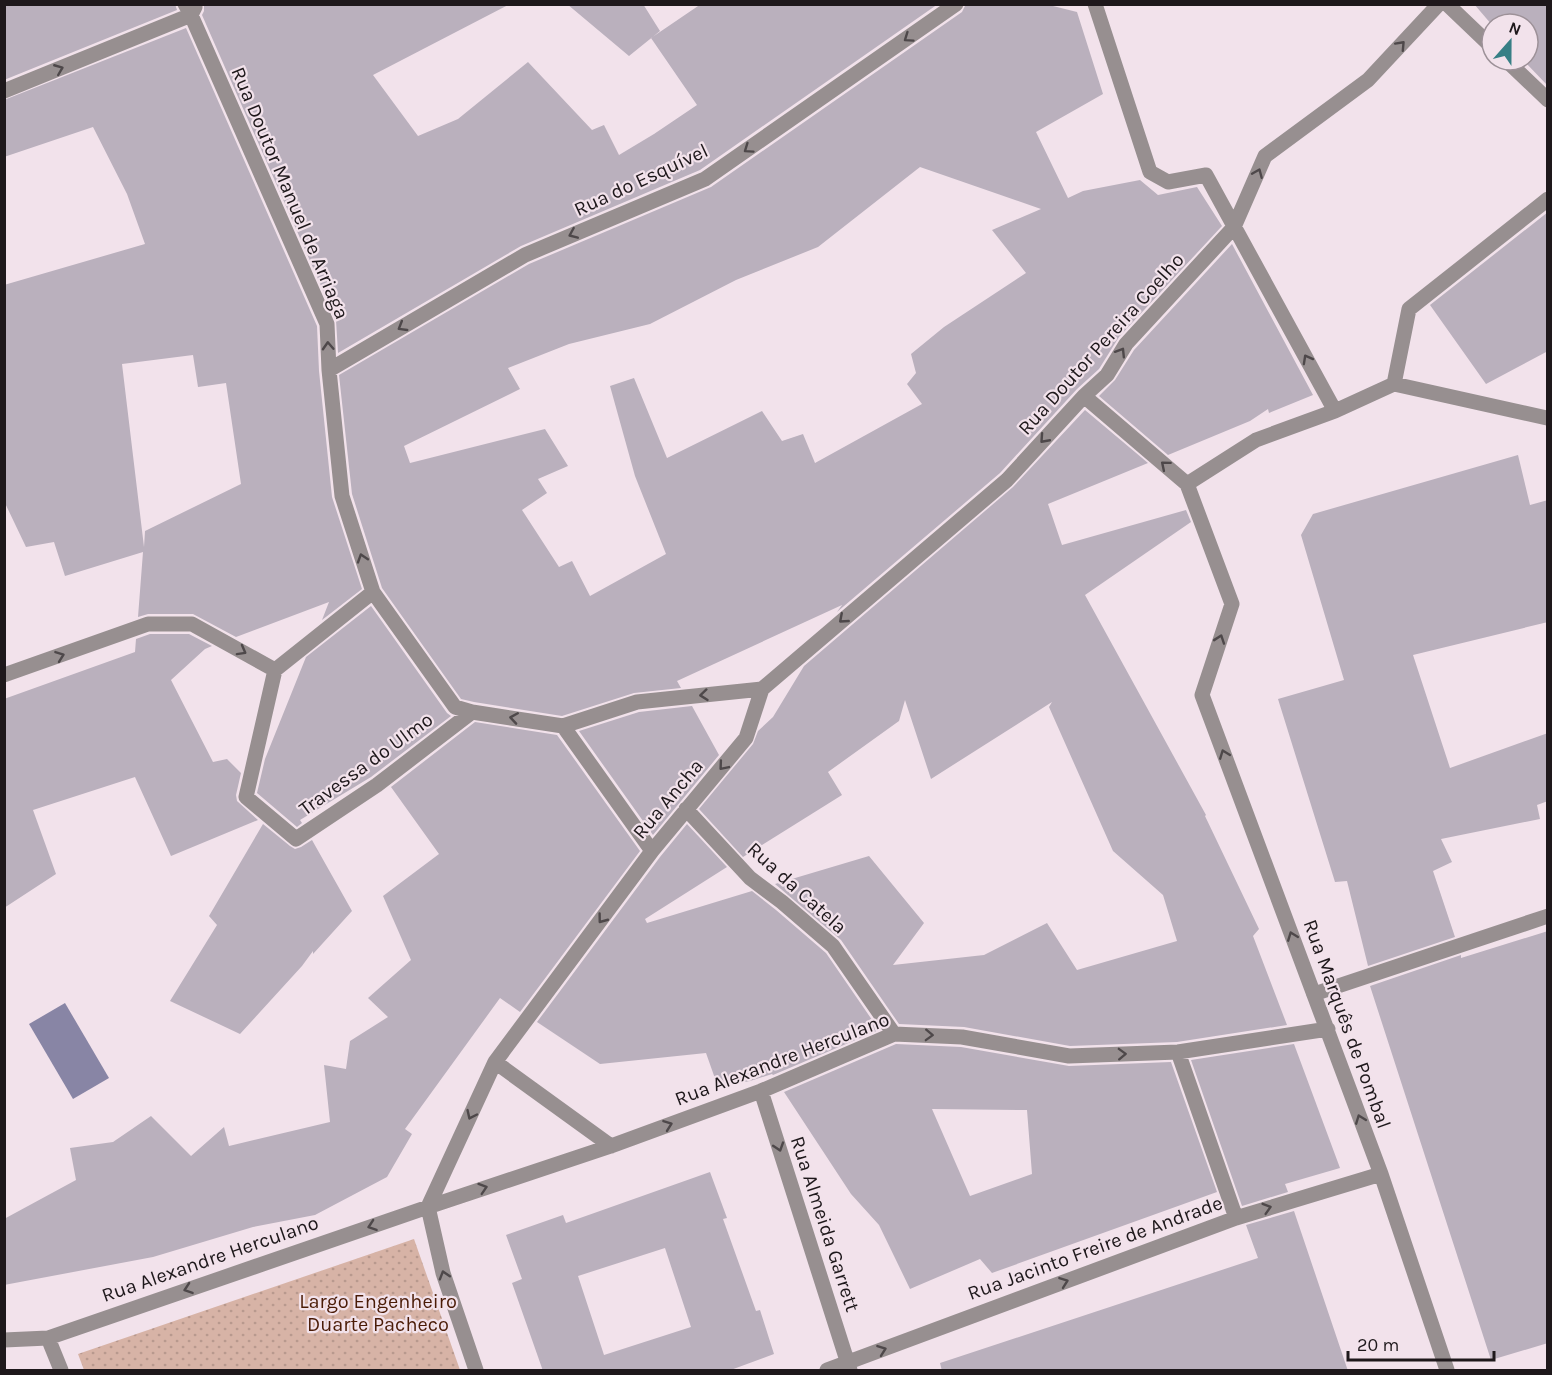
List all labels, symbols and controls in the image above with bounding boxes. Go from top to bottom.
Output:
north arrow [1480,12,1540,72]
text: N [1506,18,1524,39]
one-way arrow [903,31,914,42]
one-way arrow [1394,41,1405,52]
street label: Rua Doutor Manuel de Arriaga [226,63,354,323]
one-way arrow [52,64,63,76]
street label: Rua do Esquível [570,139,712,221]
one-way arrow [743,142,754,153]
one-way arrow [1250,169,1262,180]
one-way arrow [568,227,579,239]
street label: Rua Doutor Pereira Coelho [1013,248,1189,440]
one-way arrow [398,320,408,331]
one-way arrow [321,341,334,350]
one-way arrow [1114,347,1125,358]
one-way arrow [1303,355,1314,366]
one-way arrow [1041,432,1052,443]
one-way arrow [1161,461,1172,472]
one-way arrow [357,553,369,564]
one-way arrow [839,612,850,623]
one-way arrow [1213,635,1226,645]
one-way arrow [236,644,246,655]
one-way arrow [54,650,64,663]
one-way arrow [699,688,708,701]
street label: Travessa do Ulmo [295,708,437,820]
one-way arrow [509,712,518,724]
one-way arrow [1218,749,1231,760]
street label: Rua Ancha [628,754,708,844]
one-way arrow [719,759,730,770]
street label: Rua da Catela [743,837,851,939]
one-way arrow [598,912,609,923]
street label: Rua Marquês de Pombal [1298,916,1396,1132]
one-way arrow [1287,931,1300,942]
street label: Rua Alexandre Herculano [672,1007,892,1111]
one-way arrow [924,1029,933,1042]
one-way arrow [1117,1047,1126,1060]
one-way arrow [466,1108,478,1119]
one-way arrow [1355,1114,1367,1125]
one-way arrow [662,1120,672,1133]
street label: Rua Almeida Garrett [786,1133,864,1315]
one-way arrow [771,1141,784,1152]
one-way arrow [477,1183,488,1196]
street label: Rua Jacinto Freire de Andrade [964,1191,1226,1305]
one-way arrow [1261,1203,1272,1216]
street label: Rua Alexandre Herculano [99,1211,321,1307]
one-way arrow [367,1218,378,1231]
one-way arrow [439,1271,451,1281]
one-way arrow [1058,1277,1069,1289]
one-way arrow [183,1282,194,1295]
park label: Largo Engenheiro Duarte Pacheco [299,1290,457,1336]
scale bar [1348,1324,1494,1362]
text: 20 m [1357,1334,1399,1356]
one-way arrow [875,1345,886,1357]

